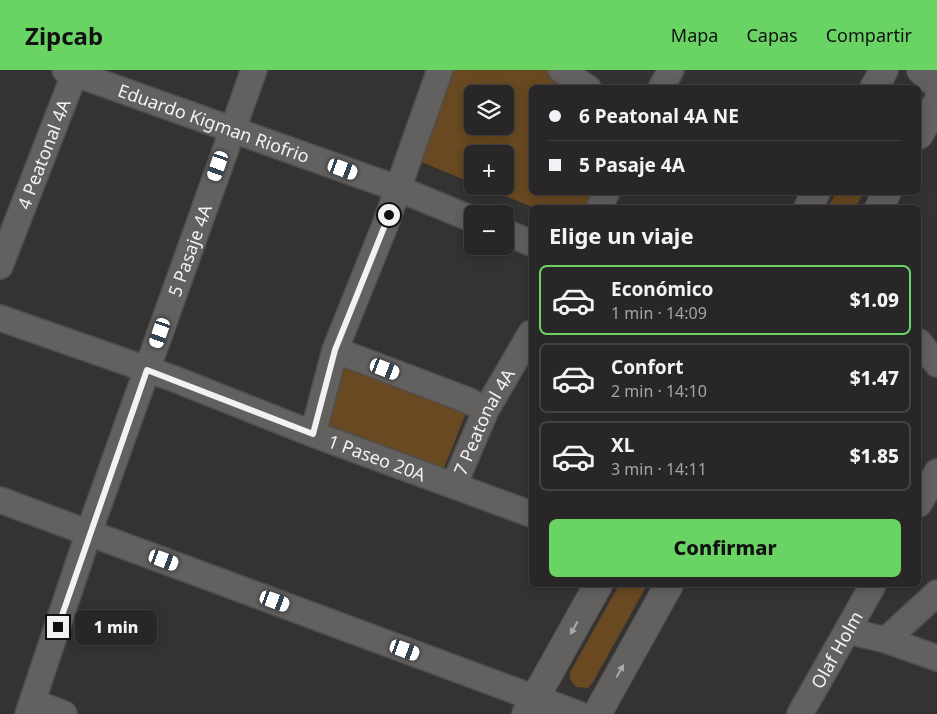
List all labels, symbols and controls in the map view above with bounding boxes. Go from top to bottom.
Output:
text: Zipcab [25,19,103,52]
text: Mapa [671,23,718,47]
text: Capas [746,23,798,47]
text: Compartir [826,23,912,47]
street label: Eduardo Kigman Riofrio [115,78,313,168]
map controls [464,85,514,255]
button: layers [464,85,514,135]
street label: 4 Peatonal 4A [11,95,76,212]
text: 6 Peatonal 4A NE [579,103,739,129]
button: + [464,145,514,195]
car [206,149,229,183]
text: 5 Pasaje 4A [579,152,685,178]
car [326,157,359,181]
street label: 5 Pasaje 4A [162,201,217,300]
route start [378,204,400,226]
button: − [464,205,514,255]
text: Elige un viaje [549,220,694,250]
text: Económico [611,276,713,302]
icon: car [551,278,596,323]
text: $1.09 [850,287,899,313]
text: 1 min · 14:09 [611,302,707,324]
car [148,316,171,350]
text: Confort [611,354,683,380]
icon: car [551,356,596,401]
car [368,357,401,381]
street label: 7 Peatonal 4A [448,363,520,479]
text: $1.47 [850,365,899,391]
text: 2 min · 14:10 [611,380,707,402]
street label: 1 Paseo 20A [325,429,430,487]
text: XL [611,432,634,458]
icon: car [551,434,596,479]
text: $1.85 [850,443,899,469]
text: 3 min · 14:11 [611,458,707,480]
button: Confirmar [549,519,901,577]
car [147,548,180,572]
car [258,589,291,613]
street label: Olaf Holm [805,607,868,693]
callout: 1 min [76,610,158,644]
route end [47,616,69,638]
text: 1 min [94,616,138,638]
one-way arrow [570,620,578,635]
car [388,638,421,662]
one-way arrow [616,665,625,678]

